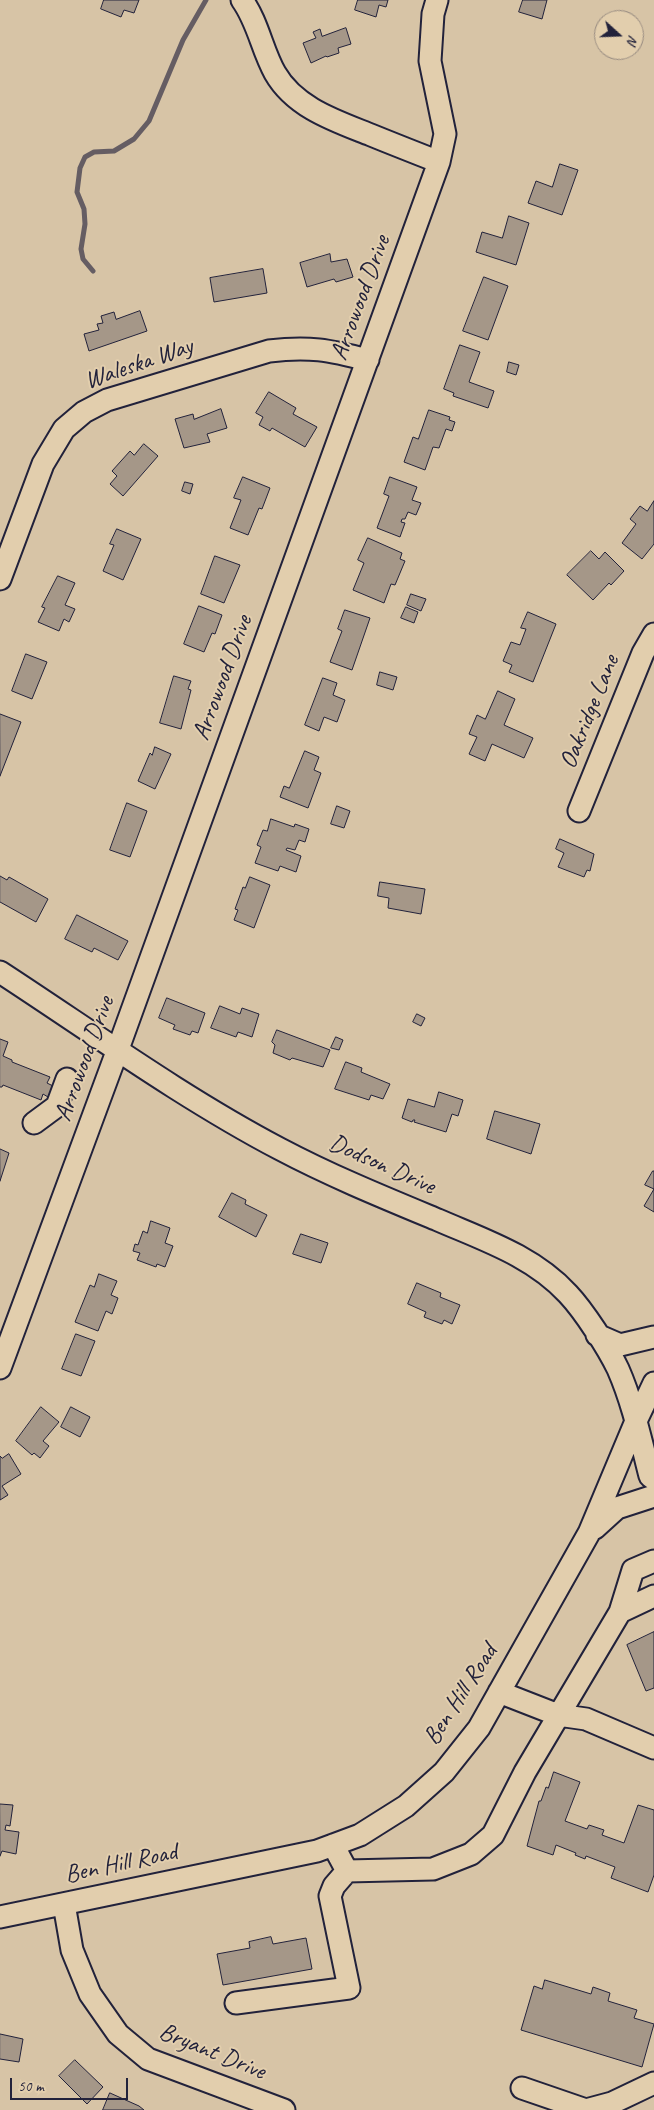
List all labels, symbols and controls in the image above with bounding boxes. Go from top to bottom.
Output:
north arrow [594,10,644,60]
text: N [623,33,642,47]
street label: Arrowood Drive [325,232,397,364]
street label: Waleska Way [81,332,197,396]
street label: Arrowood Drive [187,612,259,744]
street label: Oakridge Lane [554,651,626,773]
street label: Arrowood Drive [49,993,121,1125]
street label: Dodson Drive [324,1128,440,1202]
street label: Ben Hill Road [417,1639,505,1751]
street label: Ben Hill Road [62,1838,180,1890]
street label: Bryant Drive [154,2017,270,2087]
scale bar [12,2068,130,2100]
text: 50 m [18,2077,44,2096]

